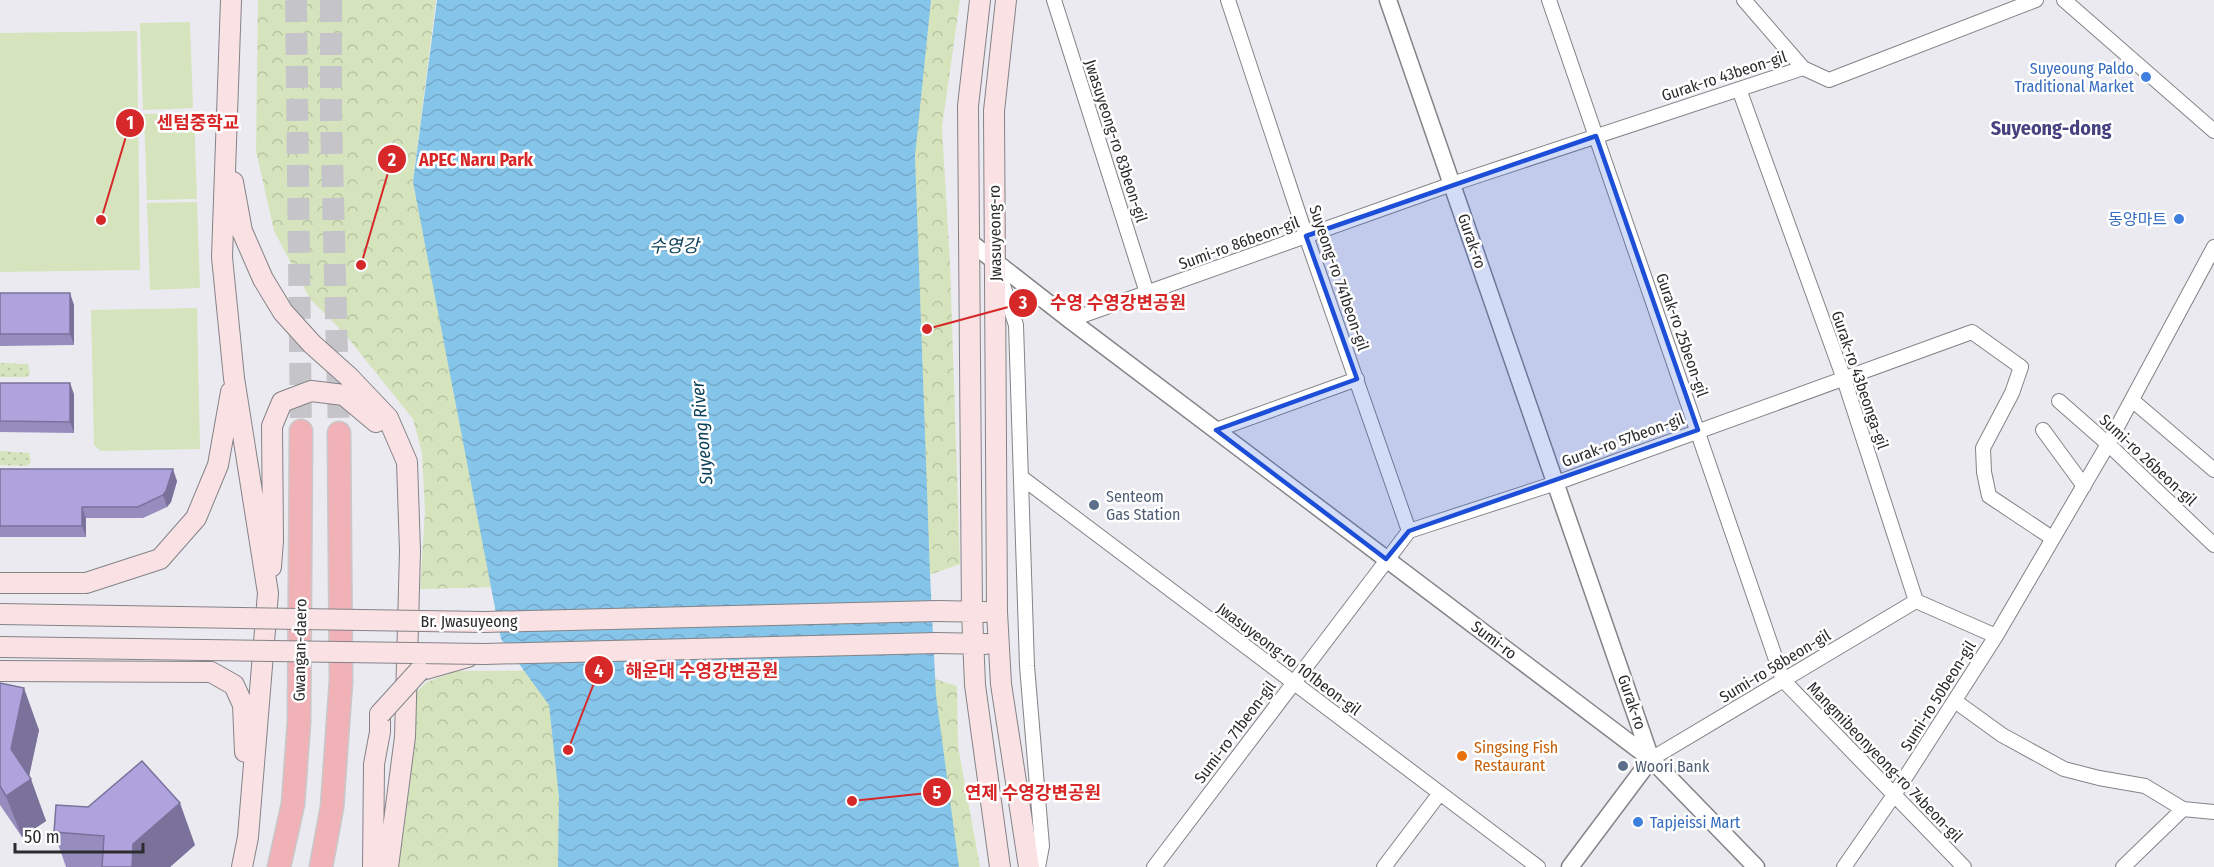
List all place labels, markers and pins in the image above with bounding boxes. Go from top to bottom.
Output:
place label: Suyeoung Paldo Traditional Market [2015,59,2135,96]
marker: Suyeoung Paldo Traditional Market [2139,70,2153,84]
callout: 센텀중학교 [115,105,251,141]
callout: APEC Naru Park [377,141,545,177]
place label: 동양마트 [2108,210,2167,229]
marker: 동양마트 [2172,212,2186,226]
callout: 수영 수영강변공원 [1008,285,1198,321]
place label: Senteom Gas Station [1106,487,1181,524]
marker: Senteom Gas Station [1087,498,1101,512]
callout: 해운대 수영강변공원 [584,652,791,688]
place label: Singsing Fish Restaurant [1474,738,1558,775]
marker: Singsing Fish Restaurant [1455,749,1469,763]
place label: Woori Bank [1635,757,1710,776]
marker: Woori Bank [1616,759,1630,773]
callout: 연제 수영강변공원 [922,774,1113,810]
place label: Tapjeissi Mart [1650,813,1741,832]
marker: Tapjeissi Mart [1631,815,1645,829]

